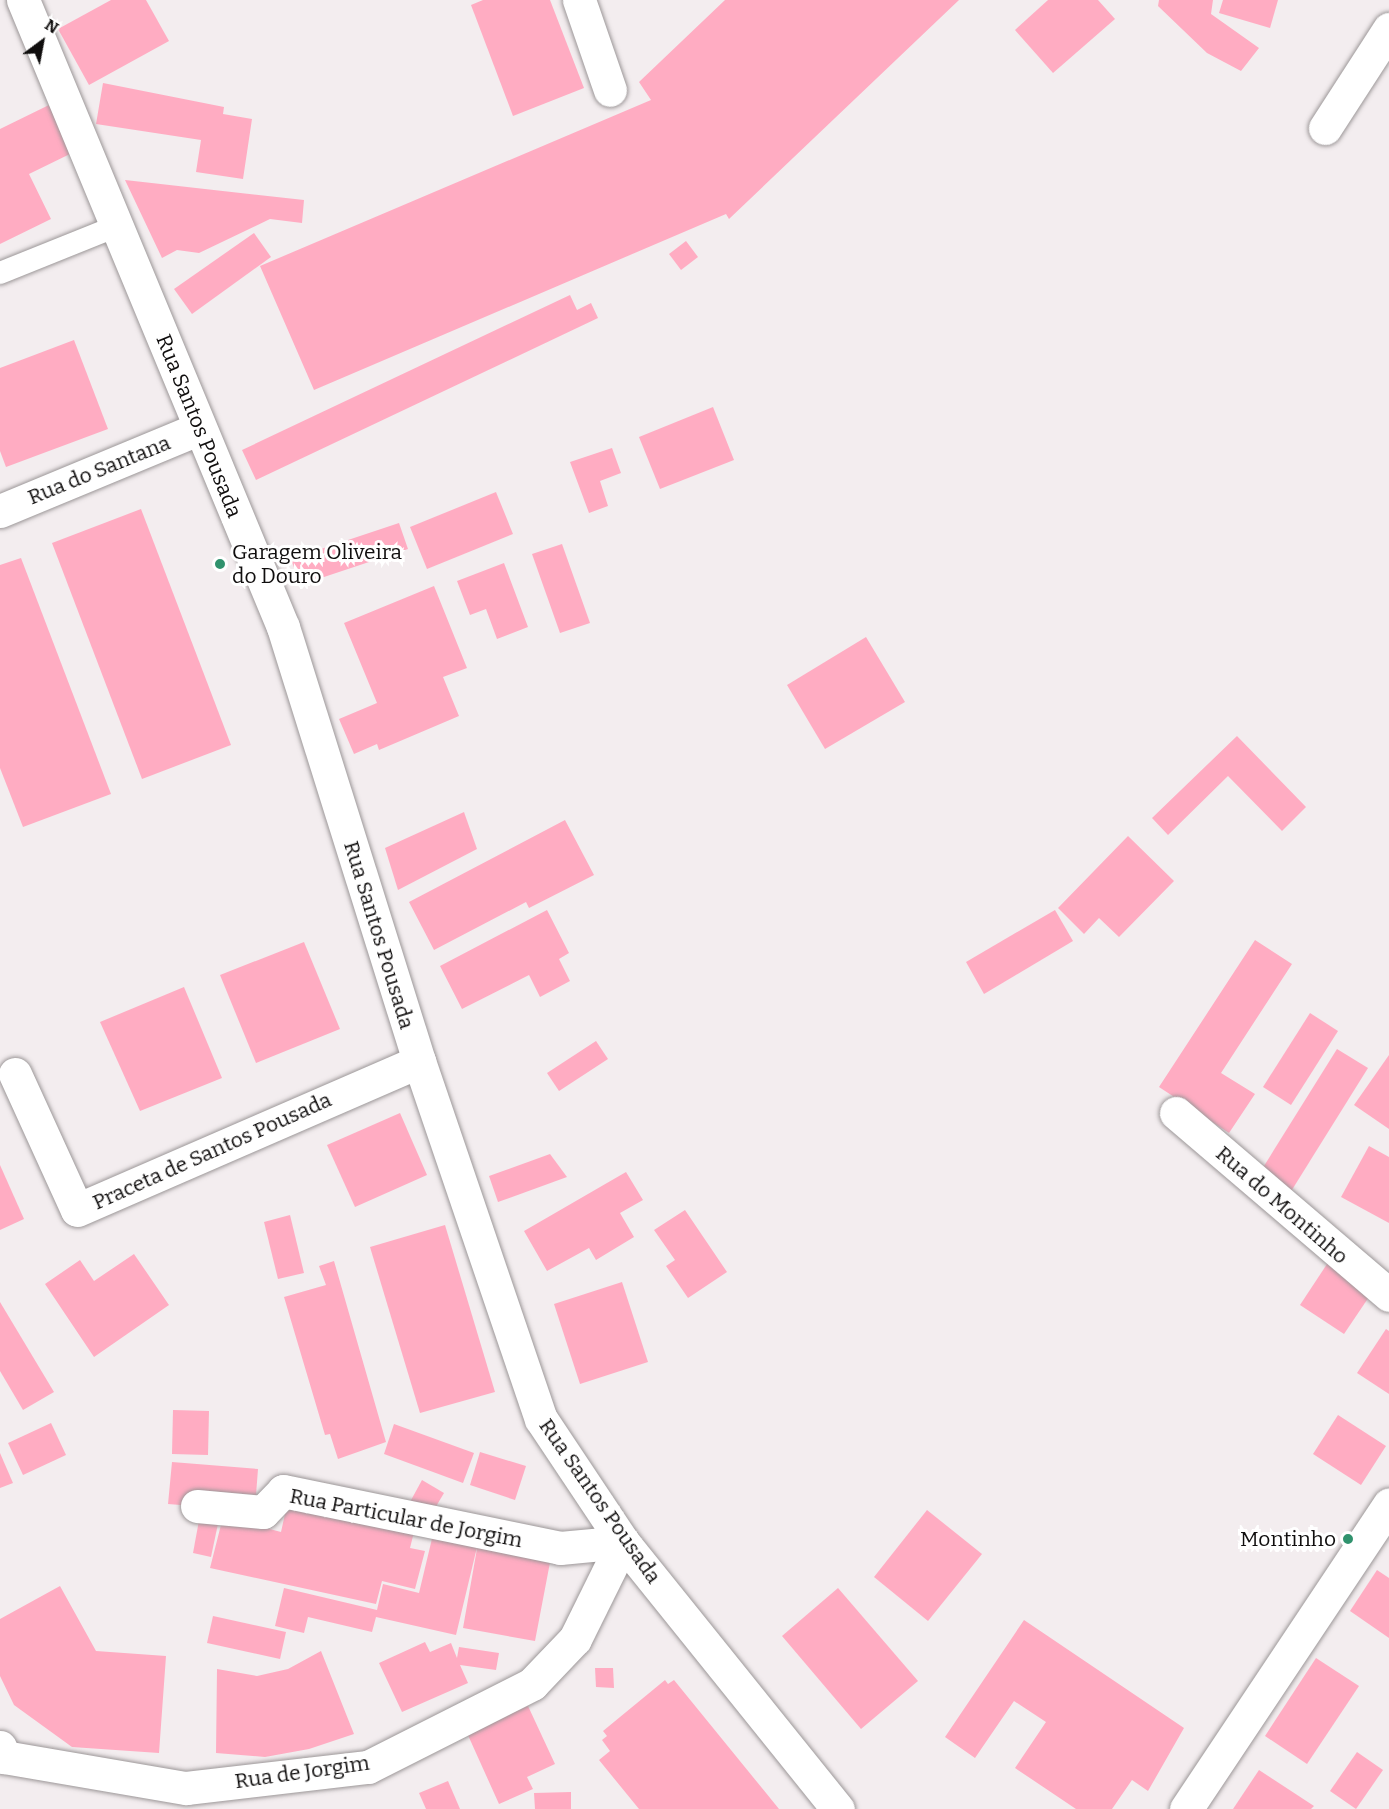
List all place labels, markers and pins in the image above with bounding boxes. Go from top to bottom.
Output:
place label: Garagem Oliveira do Douro [232,539,402,589]
marker: Garagem Oliveira do Douro [213,557,227,571]
place label: Montinho [1240,1526,1336,1552]
marker: Montinho [1341,1532,1355,1546]

